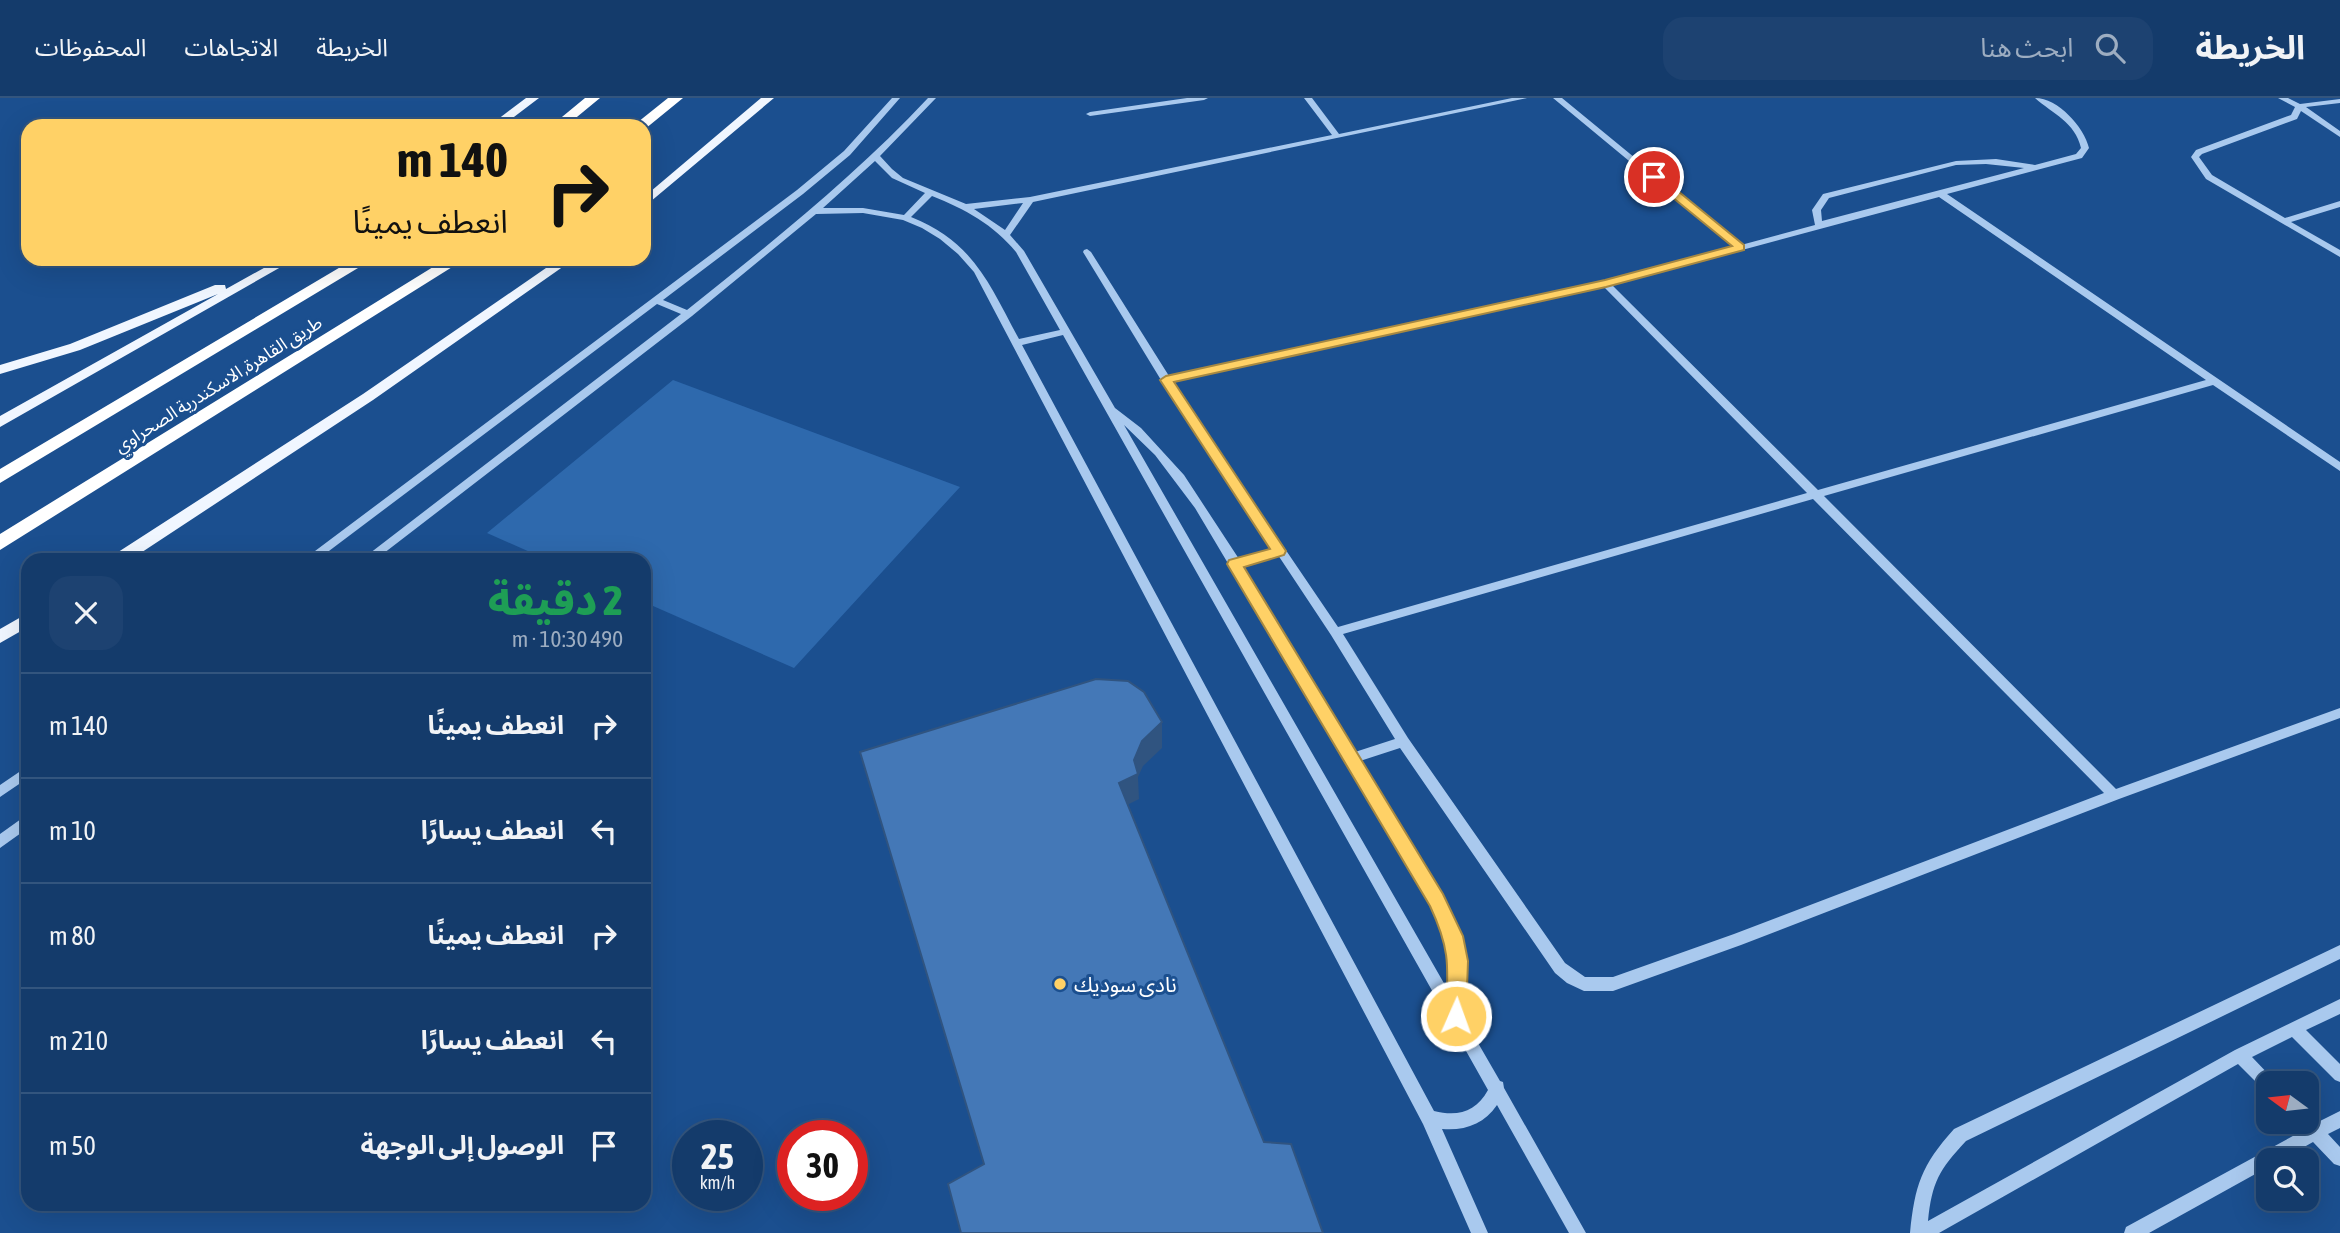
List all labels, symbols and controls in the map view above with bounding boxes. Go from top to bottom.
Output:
search box [1663,17,2153,80]
text: الخريطة [2195,28,2305,66]
icon: search [2091,29,2129,67]
text: ابحث هنا [1980,33,2073,63]
text: المحفوظات [35,34,146,61]
text: الاتجاهات [184,34,278,61]
text: الخريطة [316,34,388,61]
text: 140 m [397,131,508,187]
icon: right [532,147,623,238]
pin [1624,147,1684,207]
icon: arrive [1635,158,1673,196]
text: انعطف يمينًا [353,203,508,240]
street label: طريق القاهرة, الاسكندرية الصحراوي [110,311,327,459]
button: close [49,576,123,650]
text: 2 دقيقة [488,576,623,624]
text: 490 m · 10:30 [512,626,623,652]
icon: right [585,707,623,745]
text: انعطف يمينًا [427,710,564,740]
text: 140 m [49,711,108,741]
icon: left [585,812,623,850]
text: انعطف يسارًا [421,815,564,845]
text: 10 m [49,816,96,846]
icon: right [585,917,623,955]
text: انعطف يمينًا [427,920,564,950]
text: 80 m [49,921,96,951]
place label: نادى سوديك [1074,972,1177,997]
marker: نادى سوديك [1052,976,1068,992]
position arrow [1419,979,1493,1053]
icon: left [585,1022,623,1060]
text: انعطف يسارًا [421,1025,564,1055]
text: 210 m [49,1026,108,1056]
north arrow [2256,1071,2319,1134]
map controls [2256,1071,2319,1211]
speed limit sign: 30 [777,1120,868,1211]
icon: arrive [585,1127,623,1165]
text: الوصول إلى الوجهة [361,1130,564,1160]
text: 50 m [49,1131,96,1161]
text: 25 [701,1136,734,1176]
button: search [2256,1148,2319,1211]
text: km/h [700,1172,735,1193]

